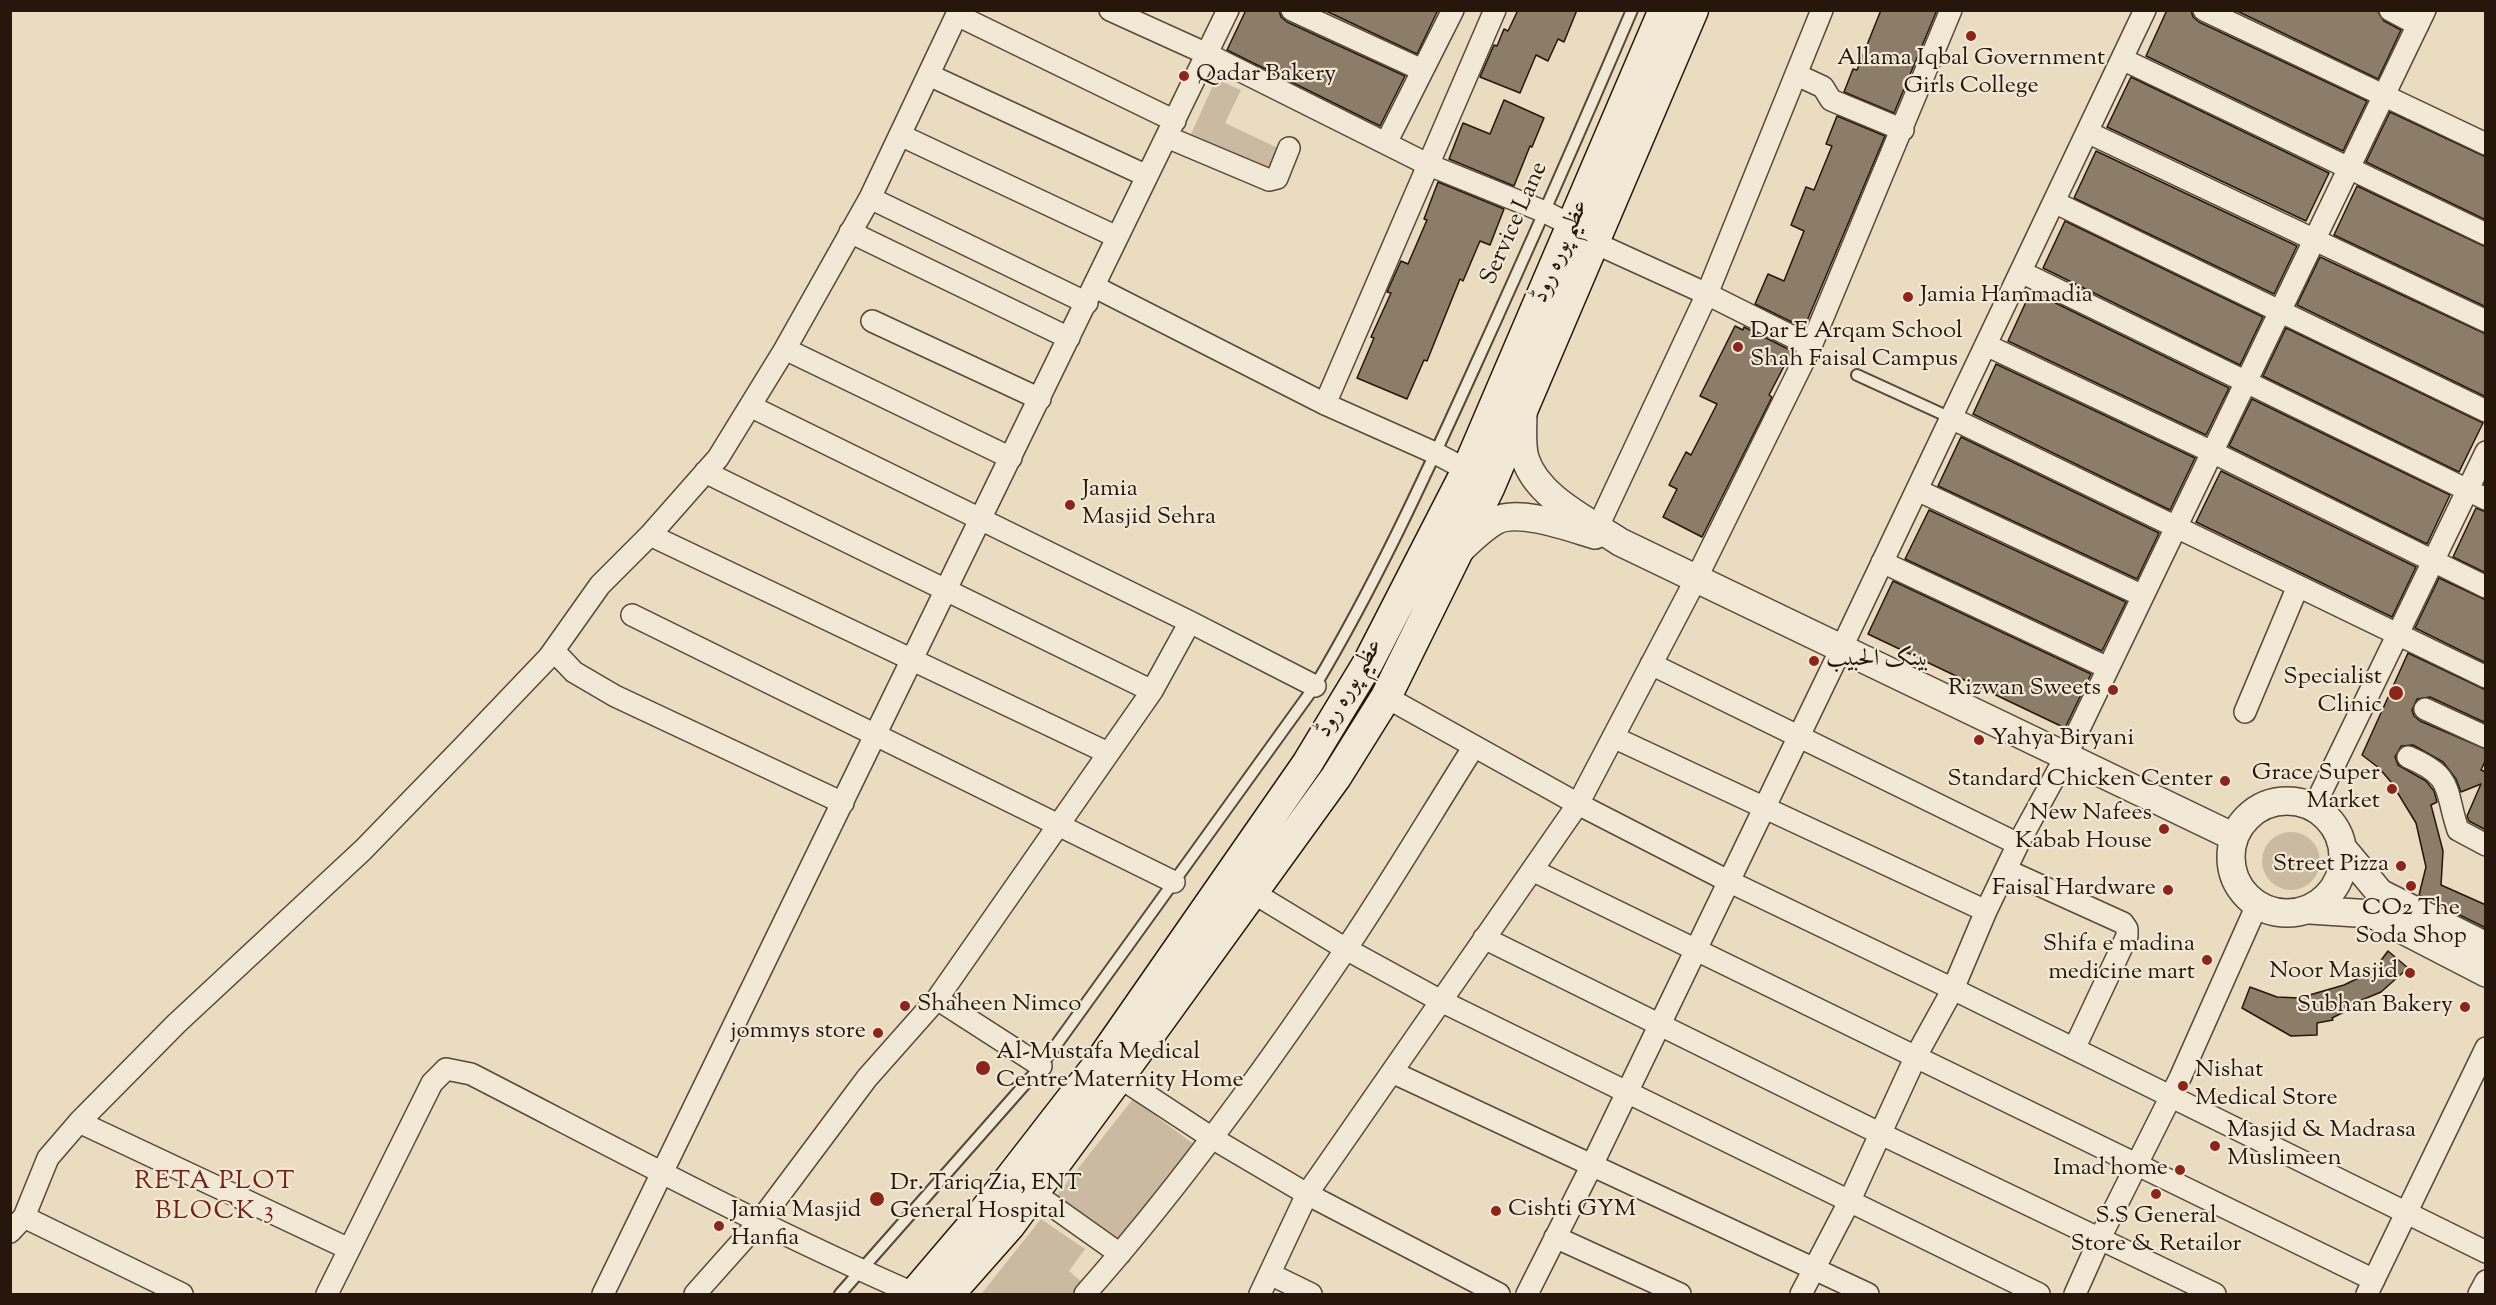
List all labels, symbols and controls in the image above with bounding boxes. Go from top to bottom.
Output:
marker: Allama Iqbal Government Girls College [1964,29,1978,43]
place label: Allama Iqbal Government Girls College [1837,46,2105,102]
place label: Qadar Bakery [1196,62,1336,90]
marker: Qadar Bakery [1177,69,1191,83]
street label: Service Lane [1476,158,1556,290]
street label: عظیم پورہ روڈ [1527,196,1597,308]
place label: Jamia Hammadia [1920,283,2093,311]
marker: Jamia Hammadia [1901,290,1915,304]
place label: Dar E Arqam School Shah Faisal Campus [1750,319,1963,375]
marker: Dar E Arqam School Shah Faisal Campus [1731,340,1745,354]
place label: Jamia Masjid Sehra [1082,477,1216,533]
marker: Jamia Masjid Sehra [1063,498,1077,512]
street label: عظیم پورہ روڈ [1311,634,1391,744]
place label: بينک الحبيب [1826,647,1929,675]
marker: بينک الحبيب [1807,654,1821,668]
place label: Specialist Clinic [2283,665,2382,721]
place label: Rizwan Sweets [1948,676,2101,704]
marker: Rizwan Sweets [2106,683,2120,697]
marker: Specialist Clinic [2387,684,2405,702]
place label: Yahya Biryani [1991,726,2134,754]
marker: Yahya Biryani [1972,733,1986,747]
place label: Grace Super Market [2252,761,2380,817]
place label: Standard Chicken Center [1947,767,2213,795]
marker: Standard Chicken Center [2218,774,2232,788]
marker: Grace Super Market [2385,782,2399,796]
place label: New Nafees Kabab House [2015,801,2152,857]
marker: New Nafees Kabab House [2157,822,2171,836]
place label: Street Pizza [2273,852,2389,880]
marker: Street Pizza [2394,859,2408,873]
place label: Faisal Hardware [1992,876,2156,904]
marker: CO2 The Soda Shop [2404,879,2418,893]
marker: Faisal Hardware [2161,883,2175,897]
place label: CO2 The Soda Shop [2355,896,2467,952]
place label: Shifa e madina medicine mart [2043,932,2195,988]
marker: Shifa e madina medicine mart [2200,953,2214,967]
place label: Noor Masjid [2269,959,2398,987]
marker: Noor Masjid [2403,966,2417,980]
place label: Shaheen Nimco [917,992,1081,1020]
place label: Subhan Bakery [2297,993,2453,1021]
marker: Shaheen Nimco [898,999,912,1013]
marker: Subhan Bakery [2458,1000,2472,1014]
place label: jommys store [730,1019,866,1047]
marker: jommys store [871,1026,885,1040]
place label: Al-Mustafa Medical Centre Maternity Home [996,1040,1244,1096]
place label: Nishat Medical Store [2195,1058,2338,1114]
marker: Al-Mustafa Medical Centre Maternity Home [974,1059,992,1077]
marker: Nishat Medical Store [2176,1079,2190,1093]
place label: Masjid & Madrasa Muslimeen [2227,1118,2416,1174]
marker: Masjid & Madrasa Muslimeen [2208,1139,2222,1153]
place label: Imad home [2053,1156,2168,1184]
marker: Imad home [2173,1163,2187,1177]
district label: RETA PLOT BLOCK 3 [134,1168,296,1230]
place label: Dr. Tariq Zia, ENT General Hospital [890,1171,1082,1227]
marker: S.S General Store & Retailor [2149,1187,2163,1201]
marker: Dr. Tariq Zia, ENT General Hospital [868,1190,886,1208]
place label: Cishti GYM [1508,1197,1636,1225]
place label: Jamia Masjid Hanfia [731,1198,861,1254]
marker: Cishti GYM [1489,1204,1503,1218]
place label: S.S General Store & Retailor [2070,1204,2242,1260]
marker: Jamia Masjid Hanfia [712,1219,726,1233]

